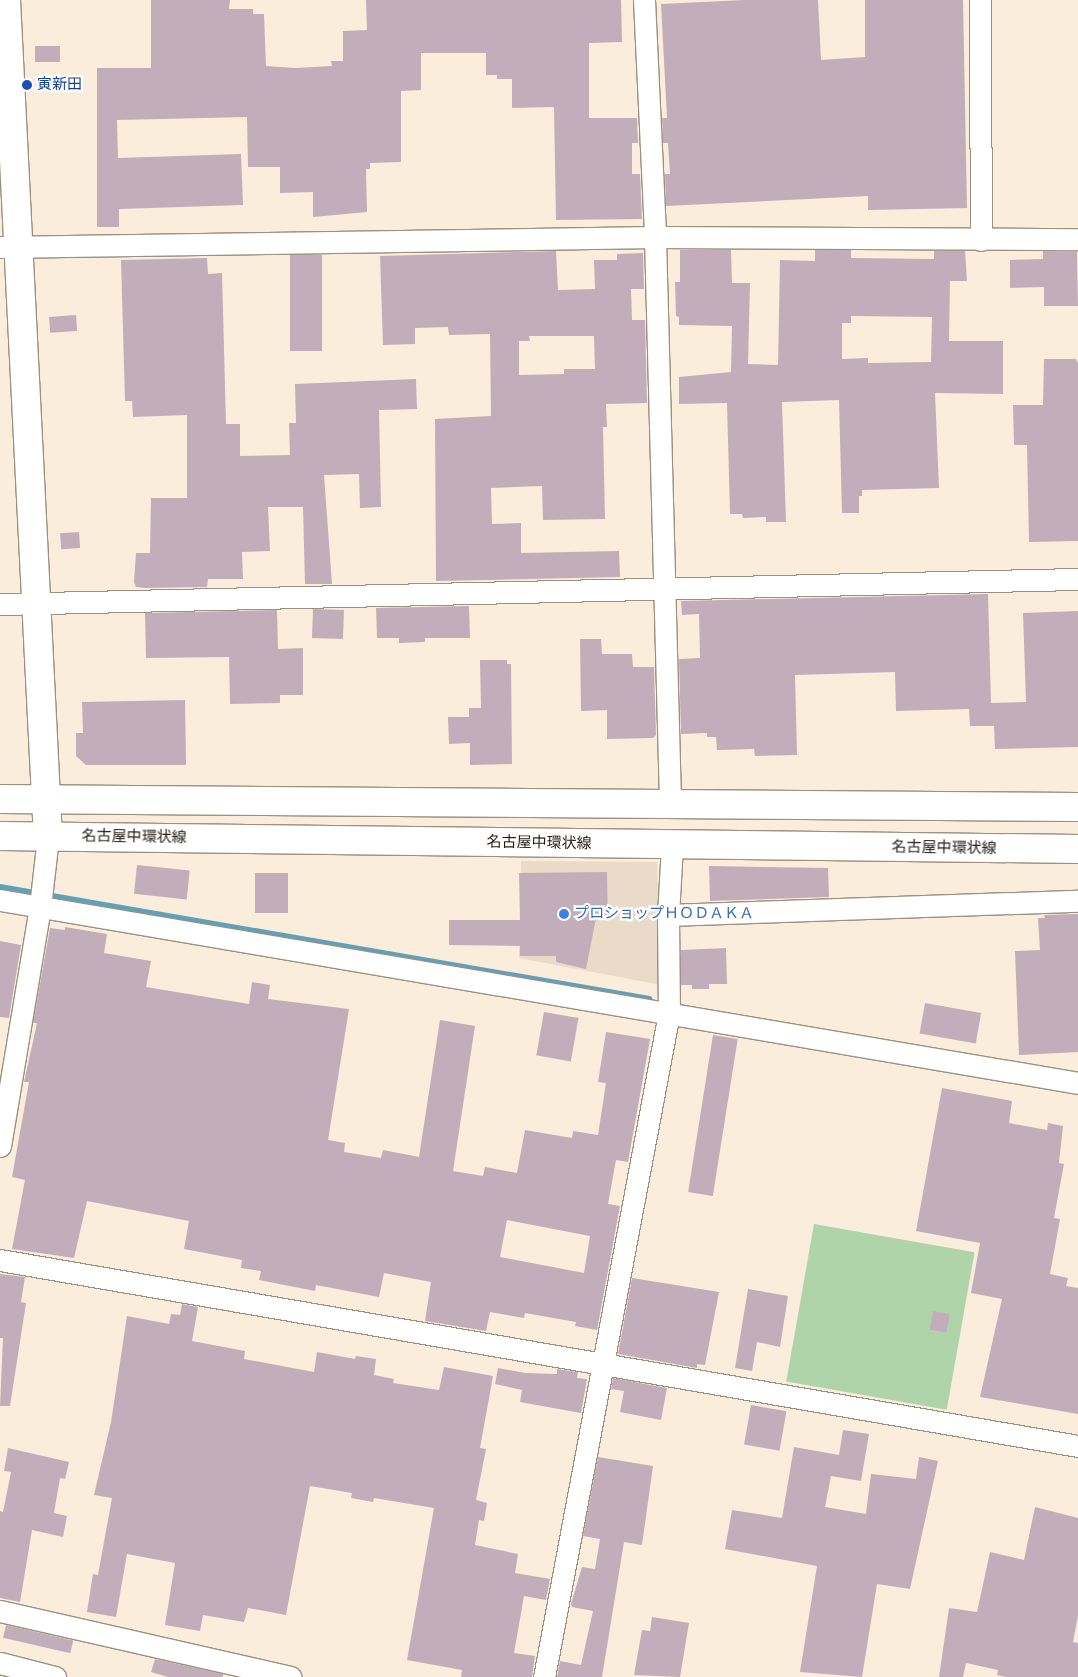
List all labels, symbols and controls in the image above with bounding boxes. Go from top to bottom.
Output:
place label: 寅新田 [37,76,82,94]
marker: 寅新田 [21,79,33,91]
street label: 名古屋中環状線 [81,827,187,847]
street label: 名古屋中環状線 [486,833,592,853]
street label: 名古屋中環状線 [891,838,997,858]
place label: プロショップＨＯＤＡＫＡ [574,905,754,923]
marker: プロショップＨＯＤＡＫＡ [558,908,570,920]

